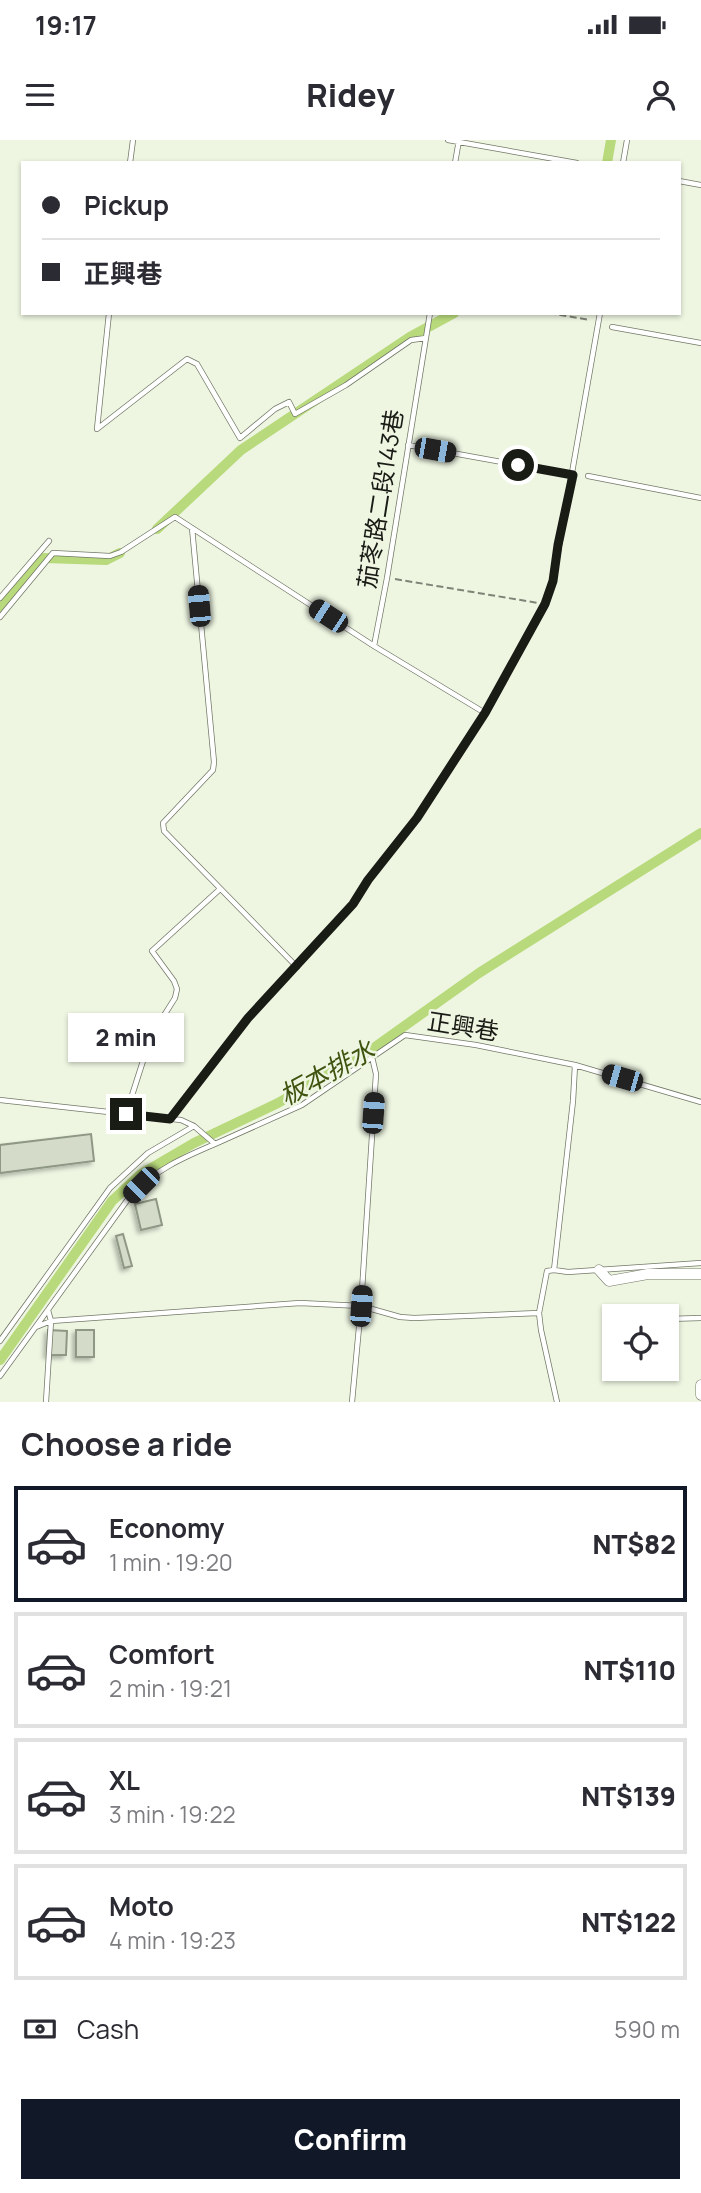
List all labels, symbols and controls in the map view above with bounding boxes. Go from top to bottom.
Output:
text: 19:17 [35,7,97,43]
text: Ridey [306,73,395,117]
icon: menu [21,76,59,114]
icon: person [642,76,680,114]
text: Pickup [84,187,169,223]
text: 正興巷 [84,255,162,291]
street label: 茄苳路二段143巷 [349,407,410,591]
car [413,436,458,464]
route start [502,449,534,481]
car [187,584,212,628]
car [305,596,352,636]
street label: 正興巷 [425,1004,501,1047]
callout: 2 min [68,1012,184,1062]
text: 2 min [96,1021,157,1053]
water label: 板本排水 [272,1031,382,1113]
car [599,1062,646,1094]
car [362,1091,385,1135]
route end [110,1098,142,1130]
car [119,1163,164,1207]
car [350,1284,373,1328]
map controls [602,1304,679,1381]
button: locate [602,1304,679,1381]
text: Choose a ride [21,1422,232,1466]
text: Economy [109,1510,224,1546]
icon: car [25,1513,88,1576]
text: NT$82 [593,1526,676,1562]
text: 1 min · 19:20 [109,1546,233,1578]
text: Comfort [109,1636,215,1672]
icon: car [25,1639,88,1702]
text: NT$110 [583,1652,676,1688]
text: 2 min · 19:21 [109,1672,232,1704]
text: XL [109,1762,140,1798]
icon: car [25,1765,88,1828]
text: NT$139 [581,1778,676,1814]
text: 3 min · 19:22 [109,1798,236,1830]
text: Moto [109,1888,174,1924]
icon: car [25,1891,88,1954]
text: NT$122 [581,1904,676,1940]
text: 4 min · 19:23 [109,1924,236,1956]
icon: cash [21,2010,59,2048]
text: Cash [77,2011,139,2047]
text: 590 m [614,2013,680,2045]
button: Confirm [21,2099,680,2179]

